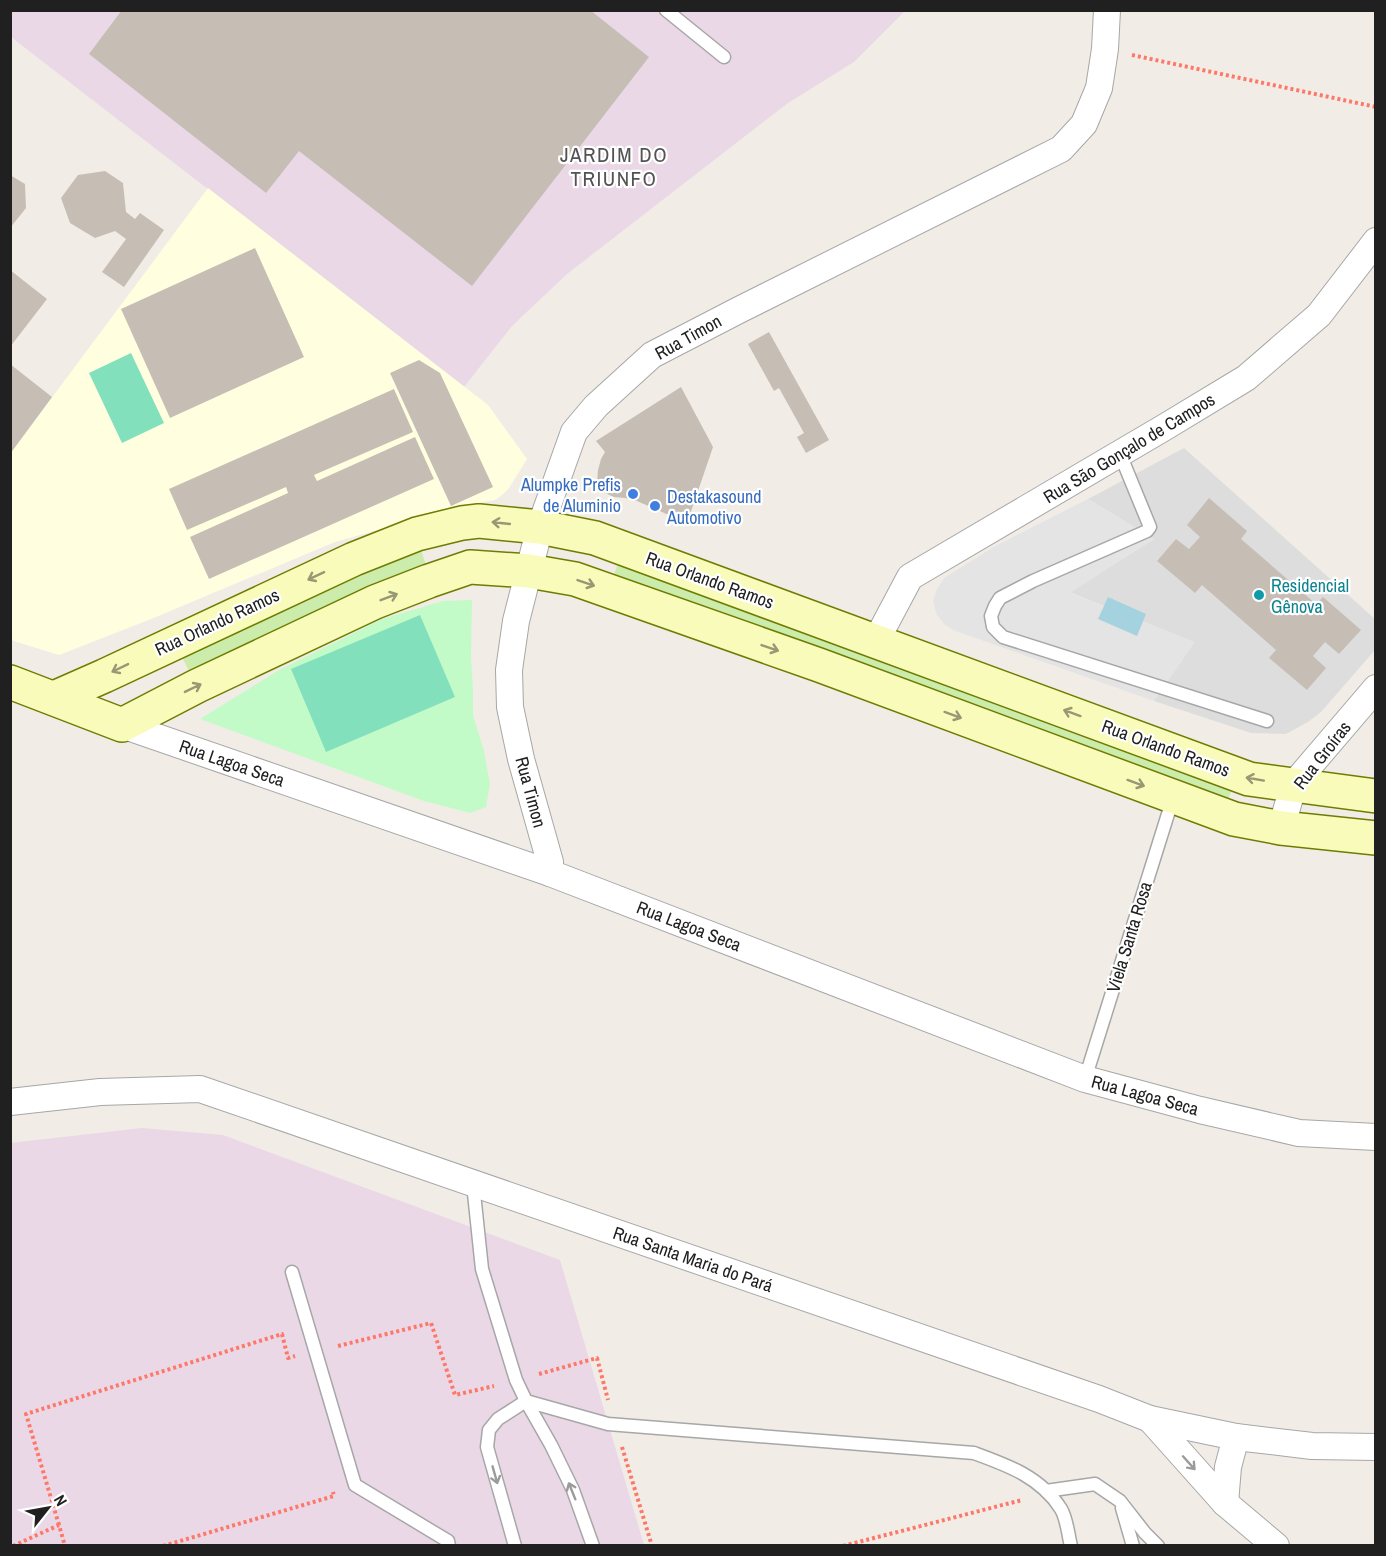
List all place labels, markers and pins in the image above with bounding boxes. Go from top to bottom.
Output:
place label: Alumpke Prefis de Aluminio [520,472,621,518]
place label: Destakasound Automotivo [666,484,761,530]
marker: Alumpke Prefis de Aluminio [626,487,640,501]
marker: Destakasound Automotivo [648,499,662,513]
place label: Residencial Gênova [1271,573,1349,619]
marker: Residencial Gênova [1252,588,1266,602]

